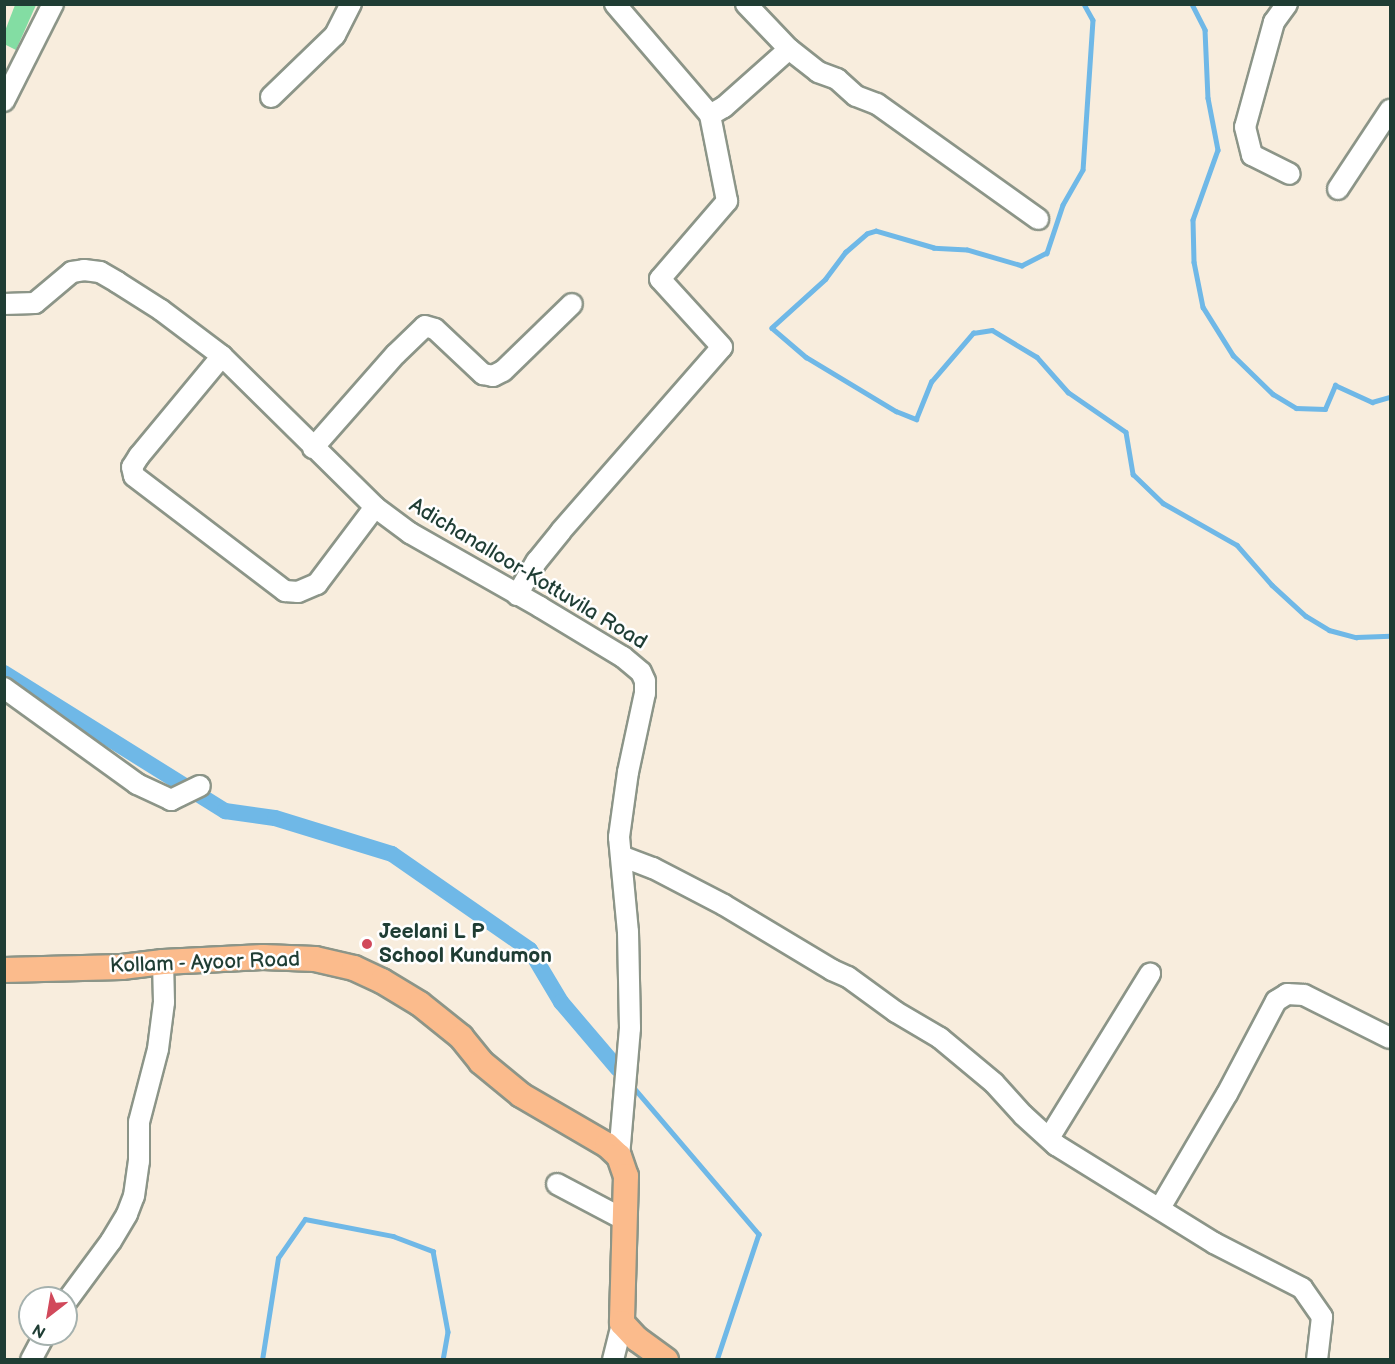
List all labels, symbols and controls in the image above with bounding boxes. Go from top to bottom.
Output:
street label: Adichanalloor-Kottuvila Road [405,493,651,655]
place label: Jeelani L P School Kundumon [379,919,552,969]
marker: Jeelani L P School Kundumon [360,937,374,951]
street label: Kollam - Ayoor Road [109,947,301,979]
north arrow [18,1286,78,1346]
text: N [29,1319,50,1341]

